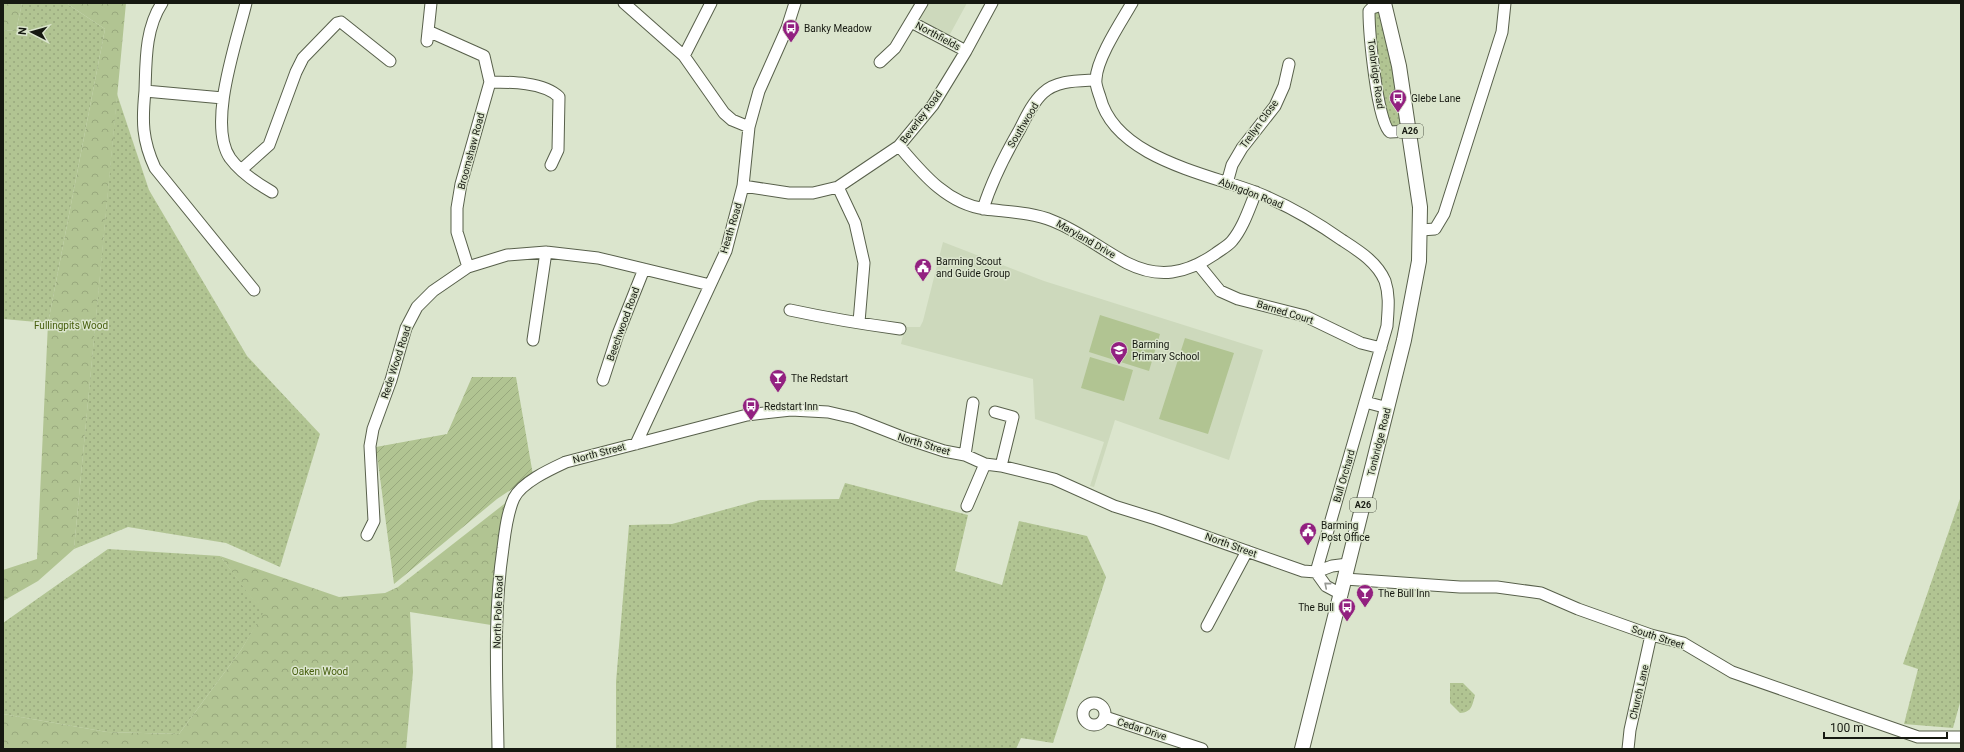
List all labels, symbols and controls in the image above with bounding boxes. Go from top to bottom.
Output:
north arrow [12,12,52,52]
bus stop icon: Banky Meadow [781,18,801,43]
street label: Northfields [914,20,962,52]
place label: Banky Meadow [804,23,872,34]
text: N [16,26,29,36]
street label: Tonbridge Road [1366,39,1386,109]
bus stop icon: Glebe Lane [1388,88,1408,113]
street label: Beverley Road [898,89,944,145]
place label: Glebe Lane [1411,93,1461,104]
street label: Trellyn Close [1238,98,1280,150]
street label: Southwood [1005,101,1041,149]
street label: Broomshaw Road [455,112,487,190]
road number: A26 [1397,124,1423,138]
street label: Abingdon Road [1217,176,1285,210]
street label: Heath Road [718,201,744,255]
street label: Maryland Drive [1055,218,1117,260]
place label: Barming Scout and Guide Group [936,256,1011,279]
public building icon: Barming Scout and Guide Group [913,257,933,282]
street label: Beechwood Road [605,286,641,362]
street label: Barned Court [1255,298,1315,326]
park label: Fullingpits Wood [34,320,108,331]
street label: Rede Wood Road [379,324,413,400]
place label: Barming Primary School [1132,339,1200,362]
school or university icon: Barming Primary School [1109,340,1129,365]
bar icon: The Redstart [768,368,788,393]
place label: The Redstart [791,373,848,384]
bus stop icon: Redstart Inn [741,396,761,421]
place label: Redstart Inn [764,401,818,412]
street label: Tonbridge Road [1365,407,1393,477]
street label: North Street [897,431,951,457]
street label: North Street [571,441,627,465]
street label: Bull Orchard [1331,448,1357,504]
road number: A26 [1350,498,1376,512]
place label: Barming Post Office [1321,520,1370,543]
public building icon: Barming Post Office [1298,521,1318,546]
street label: North Street [1204,531,1258,559]
street label: North Pole Road [491,575,505,649]
one-way arrow [1324,583,1331,590]
bar icon: The Bull Inn [1355,583,1375,608]
place label: The Bull Inn [1378,588,1430,599]
bus stop icon: The Bull [1337,597,1357,622]
place label: The Bull [1298,602,1334,613]
street label: South Street [1630,623,1686,651]
street label: Church Lane [1627,664,1651,720]
park label: Oaken Wood [292,666,348,677]
scale bar [1824,714,1947,740]
street label: Cedar Drive [1116,716,1168,742]
text: 100 m [1830,721,1864,735]

